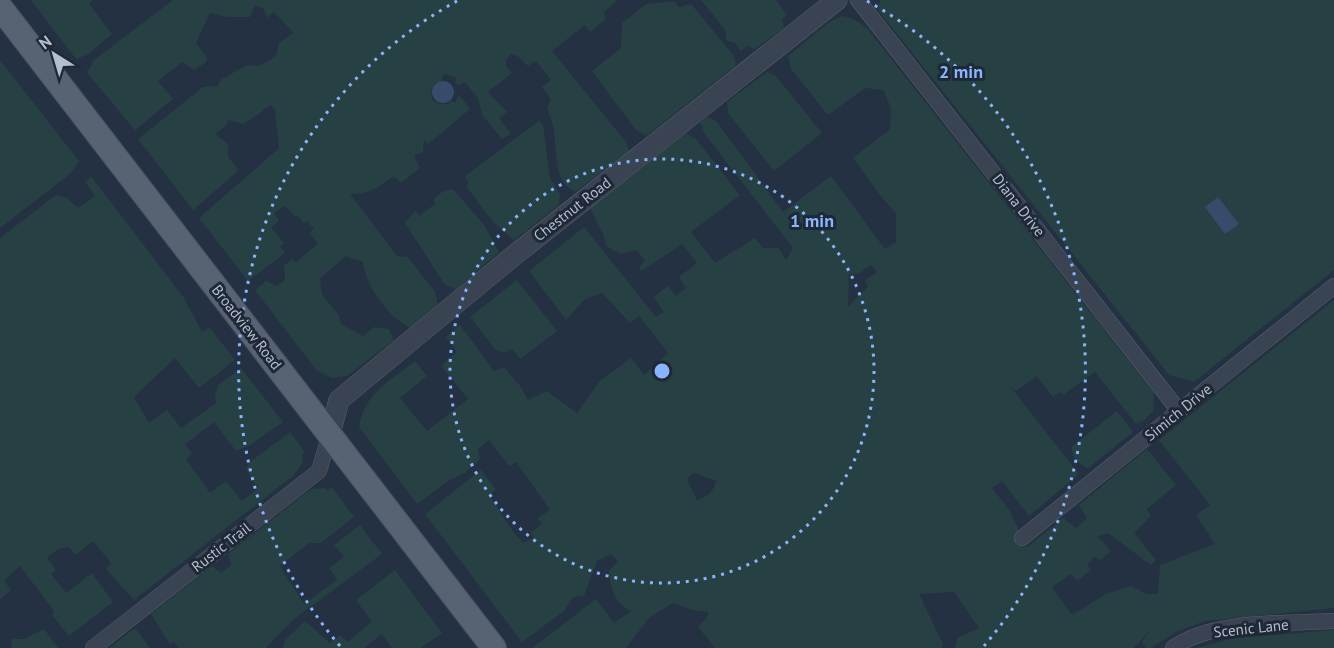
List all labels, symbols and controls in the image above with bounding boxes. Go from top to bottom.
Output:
north arrow [24,24,84,84]
text: N [35,31,55,53]
text: 2 min [939,60,983,83]
street label: Diana Drive [989,170,1049,240]
street label: Chestnut Road [530,173,614,245]
text: 1 min [790,209,834,232]
street label: Broadview Road [208,281,286,373]
centre of rings [652,361,672,381]
street label: Simich Drive [1141,379,1215,445]
street label: Rustic Trail [188,518,255,576]
street label: Scenic Lane [1213,615,1289,641]

